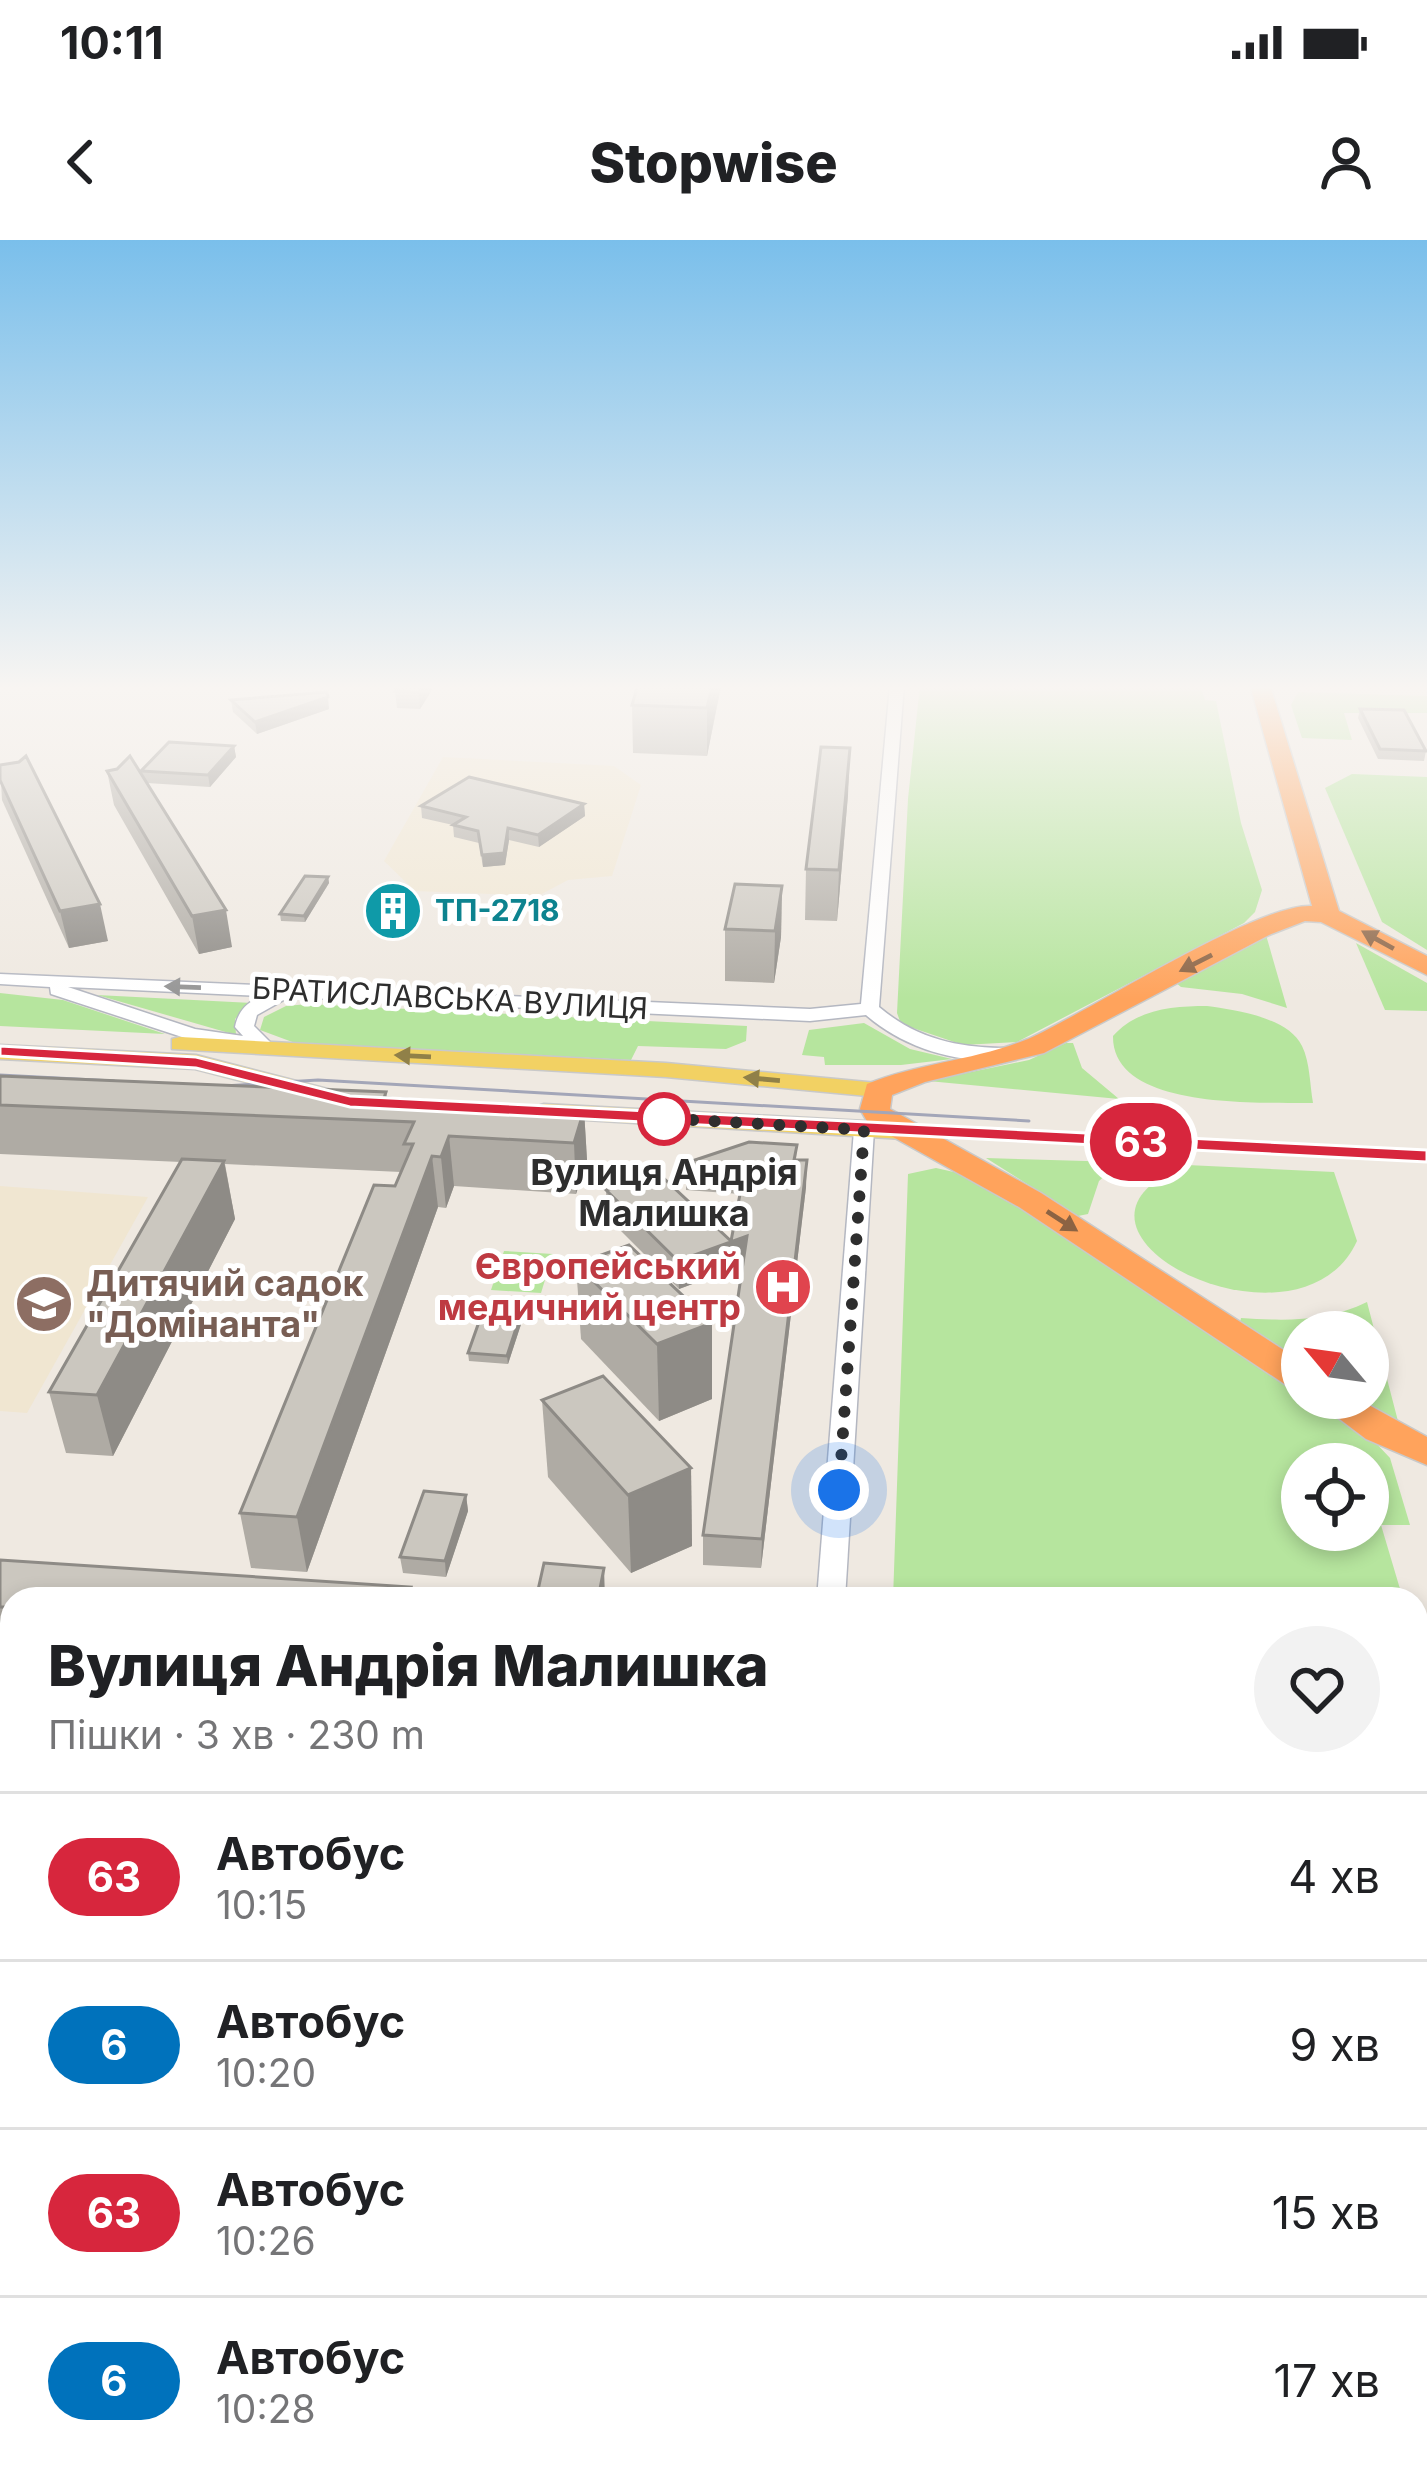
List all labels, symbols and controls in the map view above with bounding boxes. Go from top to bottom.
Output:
text: 10:11 [60,15,164,70]
icon: back [48,129,114,195]
icon: person [1313,129,1379,195]
text: Stopwise [589,130,838,195]
building icon: ТП-2718 [362,880,424,942]
place label: ТП-2718 [435,892,560,928]
one-way arrow [1360,930,1395,951]
one-way arrow [1179,952,1214,973]
street label: БРАТИСЛАВСЬКА ВУЛИЦЯ [251,970,649,1026]
one-way arrow [163,977,201,996]
one-way arrow [393,1046,431,1065]
one-way arrow [743,1069,780,1088]
marker: Вулиця Андрія Малишка [639,1094,689,1144]
line badge: 63 [1087,1103,1195,1181]
text: 63 [1114,1116,1168,1167]
place label: Вулиця Андрія Малишка [530,1150,798,1235]
one-way arrow [1046,1209,1078,1231]
place label: Європейський медичний центр [438,1244,741,1329]
hospital icon: Європейський медичний центр [752,1256,814,1318]
place label: Дитячий садок "Домінанта" [86,1261,363,1346]
school or university icon: Дитячий садок "Домінанта" [13,1273,75,1335]
north arrow [1281,1311,1389,1419]
map controls [1281,1311,1389,1551]
button: locate [1281,1443,1389,1551]
your location [809,1460,869,1520]
button: heart [1254,1626,1380,1752]
text: Вулиця Андрія Малишка [48,1631,768,1700]
text: Пішки · 3 хв · 230 m [48,1711,425,1758]
text: Автобус [216,1826,405,1881]
text: 4 хв [1288,1849,1380,1904]
text: 63 [87,1851,141,1902]
text: 10:15 [216,1881,307,1928]
text: Автобус [216,1994,405,2049]
text: 9 хв [1289,2017,1380,2072]
text: 6 [100,2019,128,2070]
text: 10:20 [216,2049,316,2096]
text: Автобус [216,2162,405,2217]
text: 15 хв [1272,2185,1380,2240]
text: 63 [87,2187,141,2238]
text: 10:26 [216,2217,316,2264]
text: Автобус [216,2330,405,2385]
text: 17 хв [1274,2353,1380,2408]
text: 6 [100,2355,128,2406]
text: 10:28 [216,2385,316,2432]

